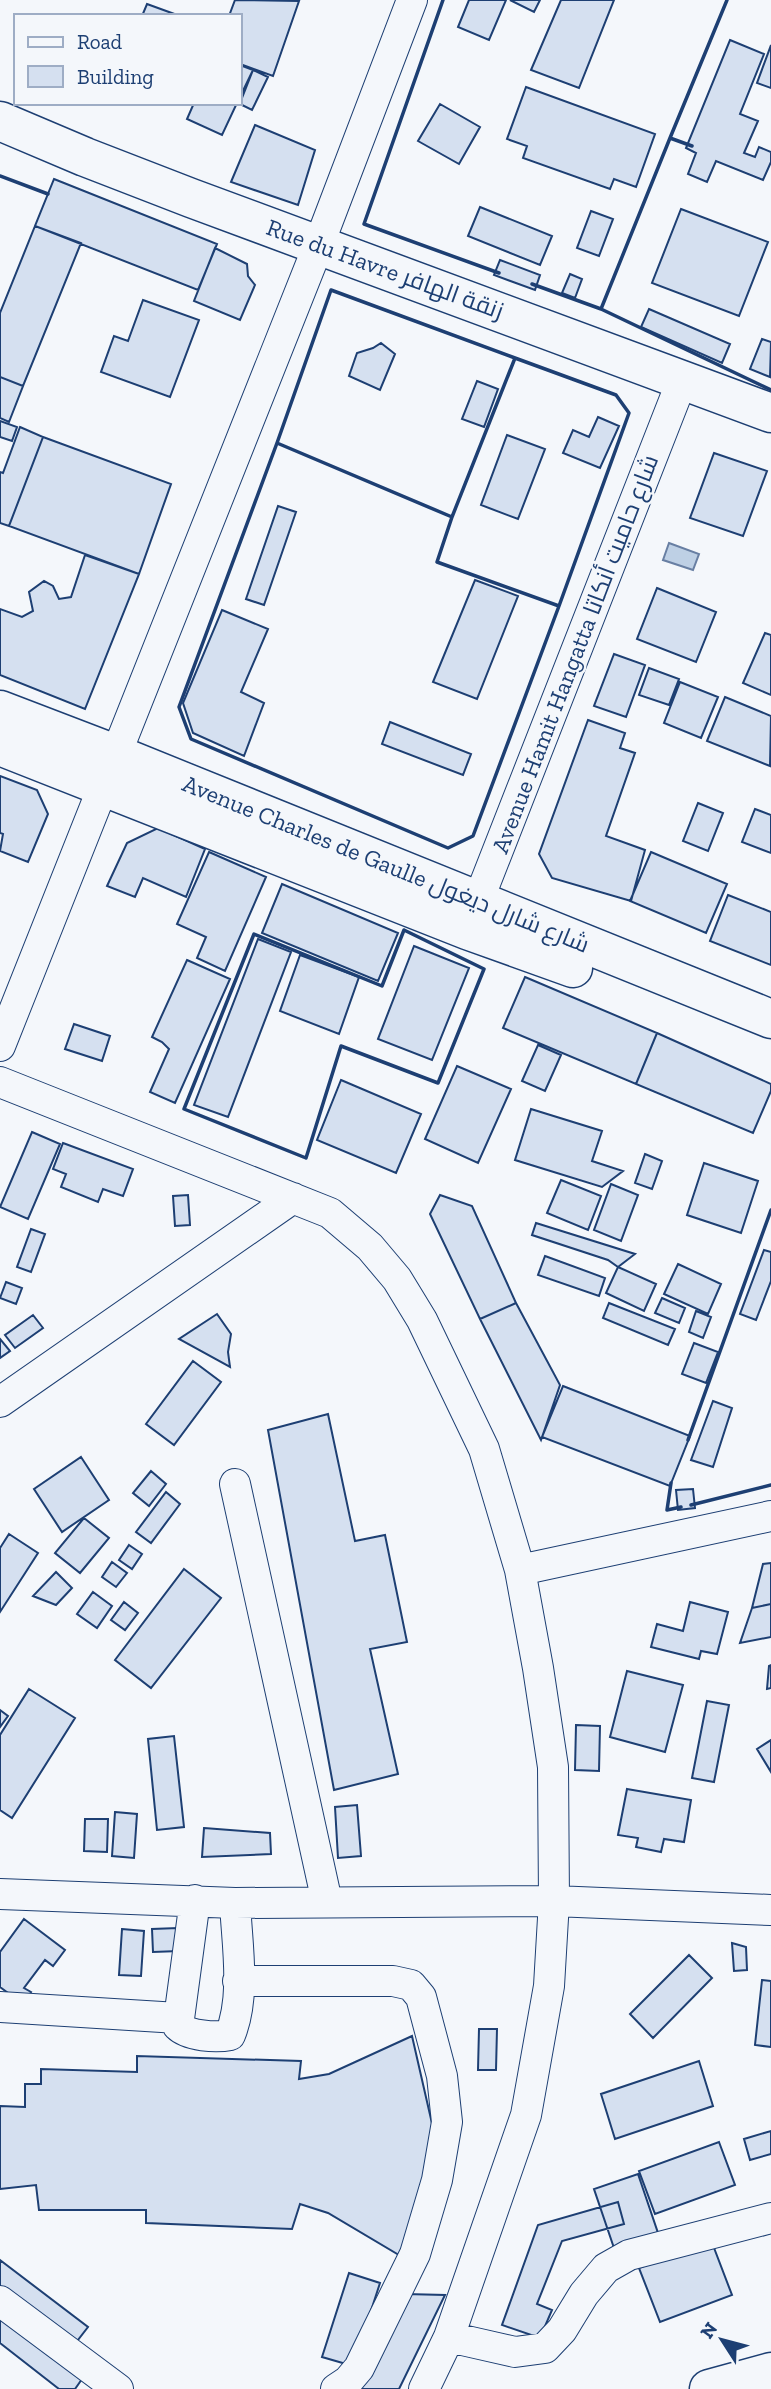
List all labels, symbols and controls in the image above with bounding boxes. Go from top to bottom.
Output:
legend [14,14,242,105]
text: Road [77,29,123,54]
text: Building [77,64,154,89]
street label: Rue du Havre زنقة الهافر [263,212,508,325]
street label: Avenue Hamit Hangatta شارع حاميت أنكاتا [484,450,666,858]
street label: Avenue Charles de Gaulle شارع شارل ديغول [178,768,594,961]
north arrow [687,2305,757,2375]
text: N [695,2318,722,2343]

